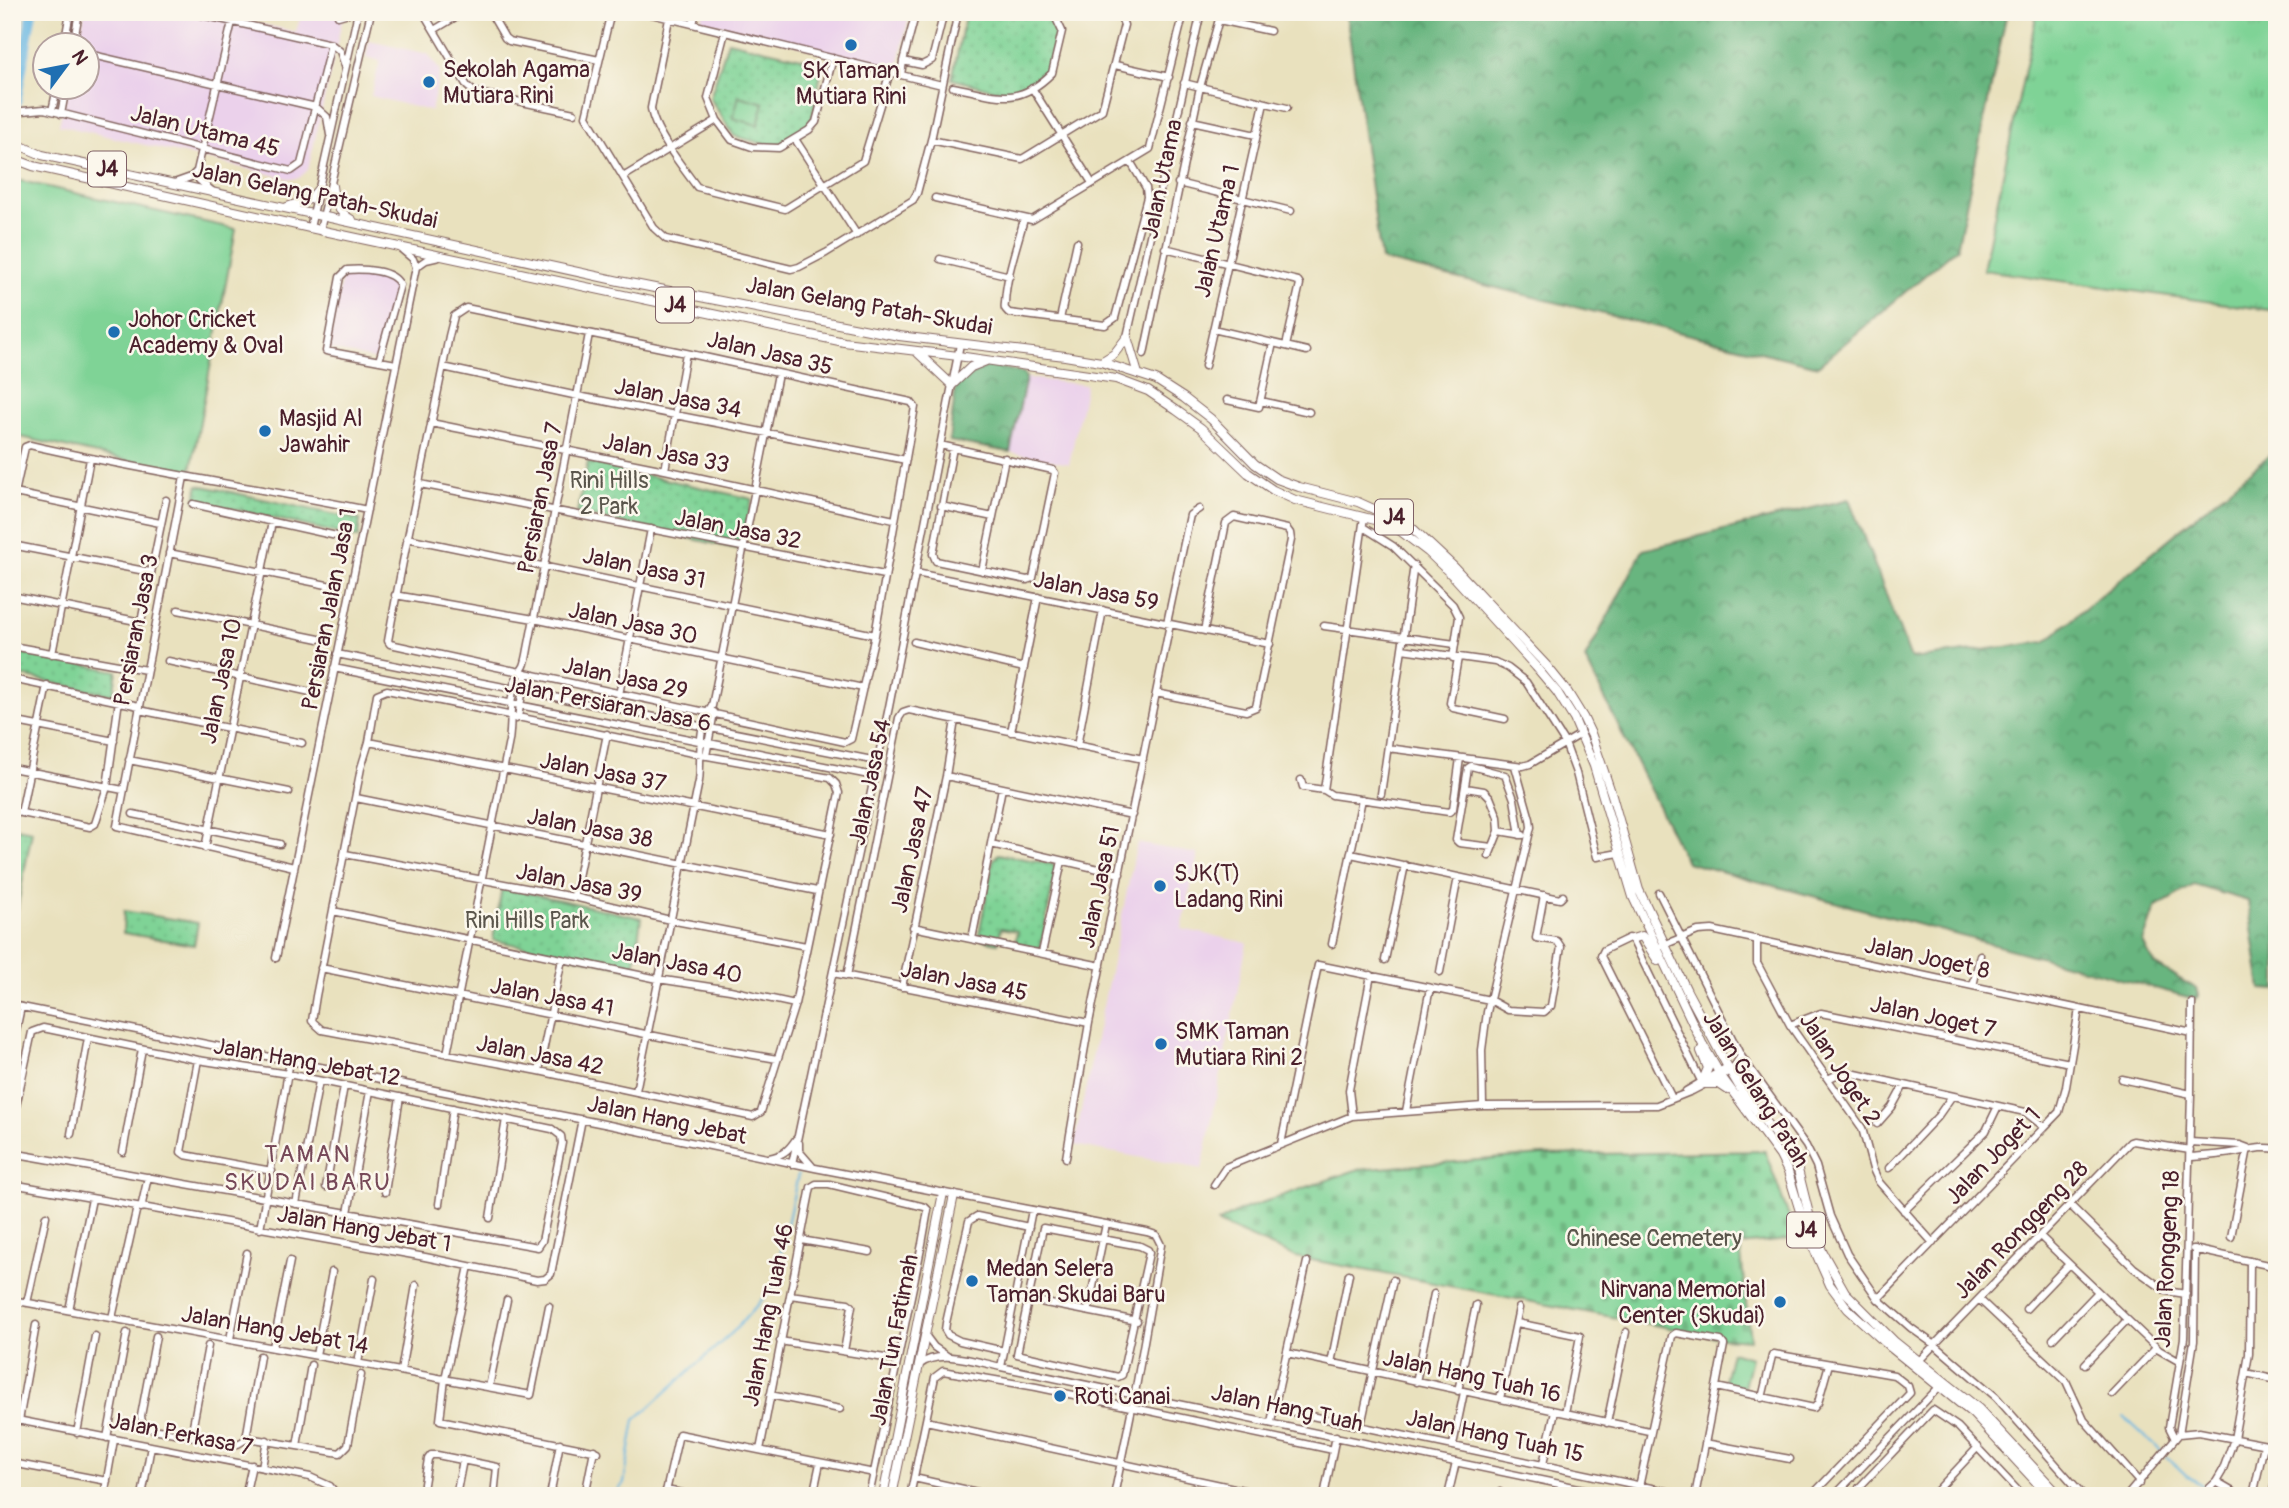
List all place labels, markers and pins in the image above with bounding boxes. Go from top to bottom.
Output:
marker: SK Taman Mutiara Rini [843,37,859,53]
place label: Sekolah Agama Mutiara Rini [443,55,590,110]
place label: SK Taman Mutiara Rini [796,56,906,111]
marker: Sekolah Agama Mutiara Rini [421,74,437,90]
place label: Johor Cricket Academy & Oval [128,305,284,360]
marker: Johor Cricket Academy & Oval [106,324,122,340]
place label: Masjid Al Jawahir [279,404,363,459]
marker: Masjid Al Jawahir [257,423,273,439]
place label: SJK(T) Ladang Rini [1174,859,1283,914]
marker: SJK(T) Ladang Rini [1152,878,1168,894]
place label: SMK Taman Mutiara Rini 2 [1175,1017,1303,1072]
marker: SMK Taman Mutiara Rini 2 [1153,1036,1169,1052]
place label: Medan Selera Taman Skudai Baru [986,1254,1166,1309]
marker: Medan Selera Taman Skudai Baru [964,1273,980,1289]
place label: Nirvana Memorial Center (Skudai) [1600,1275,1766,1330]
marker: Nirvana Memorial Center (Skudai) [1772,1294,1788,1310]
place label: Roti Canai [1074,1382,1170,1411]
marker: Roti Canai [1052,1388,1068,1404]

